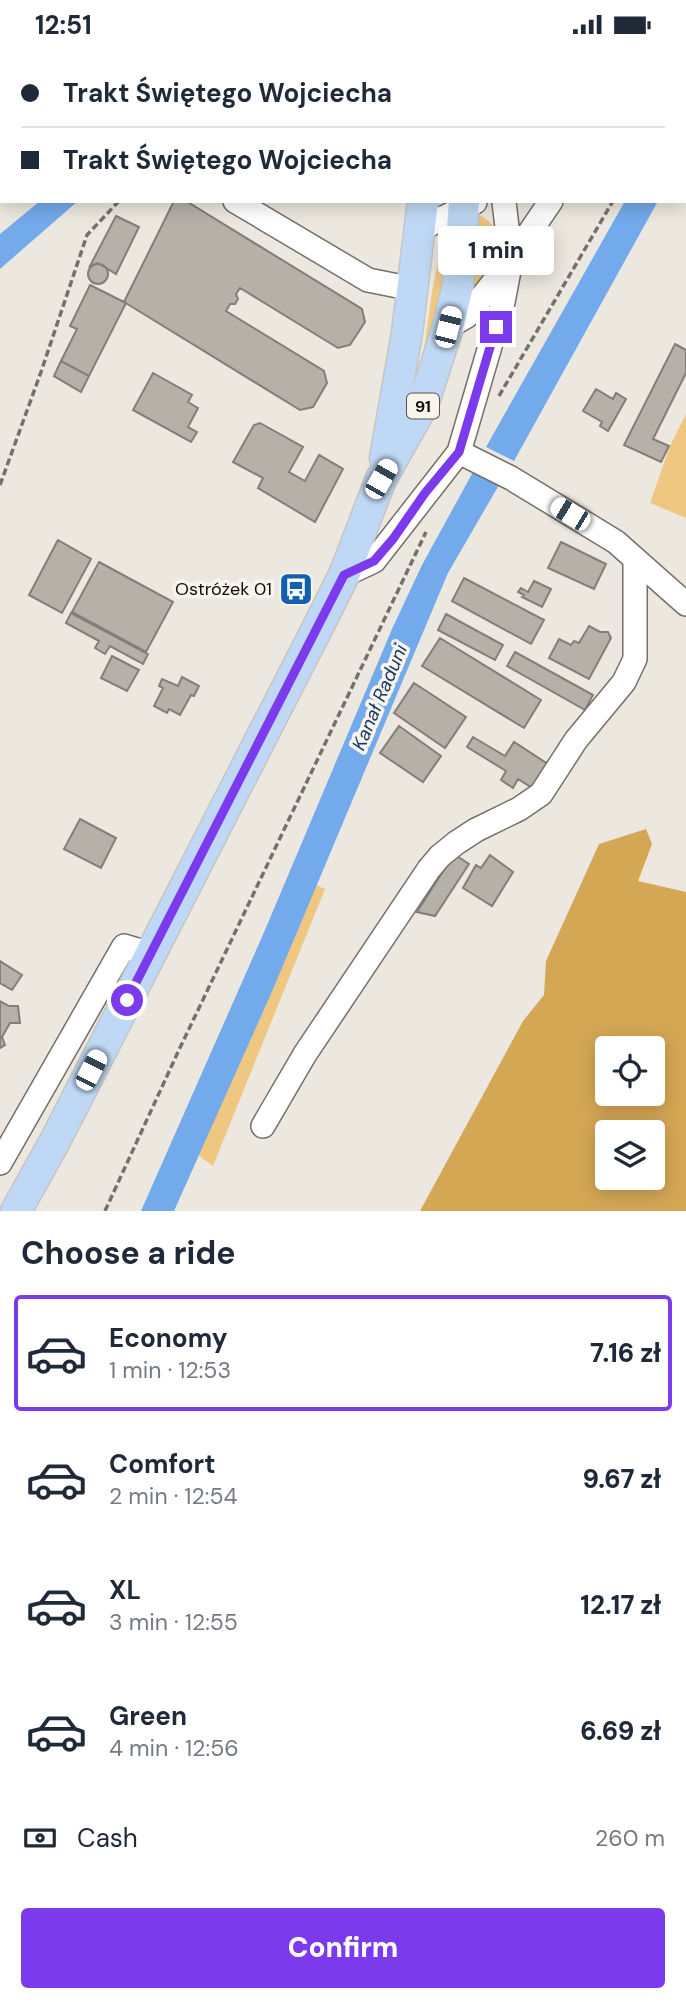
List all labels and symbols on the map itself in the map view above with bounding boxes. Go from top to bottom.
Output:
callout: 1 min [438,225,554,275]
car [433,304,464,350]
route end [480,311,512,343]
road number: 91 [407,393,439,419]
car [362,456,401,502]
car [547,494,594,534]
bus stop icon: Ostróżek 01 [277,570,315,608]
place label: Ostróżek 01 [175,577,272,601]
water label: Kanał Raduni [346,640,413,754]
route start [111,984,143,1016]
car [73,1047,110,1093]

